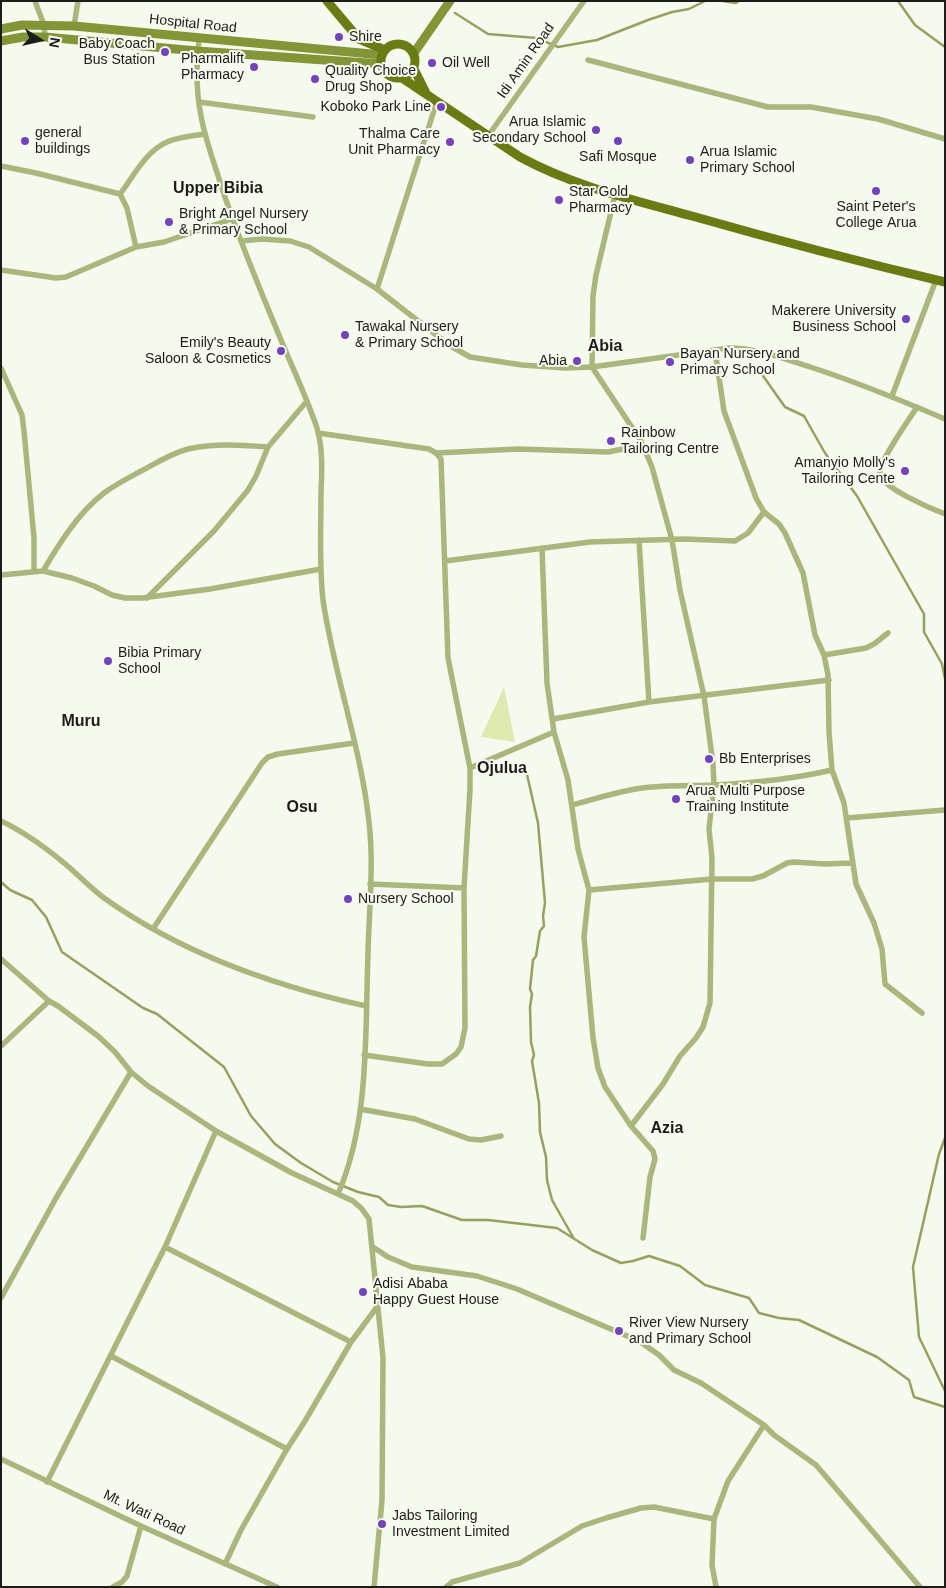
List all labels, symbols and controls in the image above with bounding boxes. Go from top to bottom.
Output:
street label: Hospital Road [148,11,238,37]
north arrow [15,15,65,65]
street label: Idi Amin Road [494,20,558,102]
place label: Shire [349,29,382,45]
marker: Shire [333,31,345,43]
text: N [46,36,64,49]
place label: Baby Coach Bus Station [79,36,155,68]
marker: Baby Coach Bus Station [159,46,171,58]
place label: Pharmalift Pharmacy [181,51,244,84]
place label: Oil Well [442,55,490,71]
marker: Oil Well [426,57,438,69]
marker: Pharmalift Pharmacy [248,61,260,73]
place label: Quality Choice Drug Shop [325,63,416,95]
marker: Quality Choice Drug Shop [309,73,321,85]
place label: Koboko Park Line [320,99,431,115]
marker: Koboko Park Line [435,101,447,113]
place label: Arua Islamic Secondary School [472,114,586,146]
marker: Arua Islamic Secondary School [590,124,602,136]
place label: general buildings [35,125,90,158]
place label: Thalma Care Unit Pharmacy [348,126,440,158]
marker: general buildings [19,135,31,147]
marker: Safi Mosque [612,135,624,147]
marker: Thalma Care Unit Pharmacy [444,136,456,148]
place label: Arua Islamic Primary School [700,144,795,176]
place label: Safi Mosque [579,149,657,165]
marker: Arua Islamic Primary School [684,154,696,166]
district label: Upper Bibia [173,179,263,199]
place label: Star Gold Pharmacy [569,184,632,216]
marker: Saint Peter's College Arua [870,185,882,197]
marker: Star Gold Pharmacy [553,194,565,206]
place label: Saint Peter's College Arua [836,199,916,232]
place label: Bright Angel Nursery & Primary School [179,206,308,238]
marker: Bright Angel Nursery & Primary School [163,216,175,228]
place label: Makerere University Business School [772,303,896,336]
marker: Makerere University Business School [900,313,912,325]
place label: Tawakal Nursery & Primary School [355,319,463,352]
marker: Tawakal Nursery & Primary School [339,329,351,341]
place label: Emily's Beauty Saloon & Cosmetics [145,335,271,368]
district label: Abia [588,337,622,357]
marker: Emily's Beauty Saloon & Cosmetics [275,345,287,357]
place label: Bayan Nursery and Primary School [680,346,800,378]
place label: Abia [539,353,567,369]
marker: Abia [571,355,583,367]
marker: Bayan Nursery and Primary School [664,356,676,368]
place label: Rainbow Tailoring Centre [621,425,719,458]
marker: Rainbow Tailoring Centre [605,435,617,447]
place label: Amanyio Molly's Tailoring Cente [794,455,895,488]
marker: Amanyio Molly's Tailoring Cente [899,465,911,477]
place label: Bibia Primary School [118,645,201,678]
marker: Bibia Primary School [102,655,114,667]
district label: Muru [61,712,101,732]
place label: Bb Enterprises [719,751,811,767]
marker: Bb Enterprises [703,753,715,765]
district label: Ojulua [477,759,527,779]
place label: Arua Multi Purpose Training Institute [686,783,805,816]
marker: Arua Multi Purpose Training Institute [670,793,682,805]
district label: Osu [286,798,318,818]
place label: Nursery School [358,891,454,907]
marker: Nursery School [342,893,354,905]
district label: Azia [651,1119,683,1139]
place label: Adisi Ababa Happy Guest House [373,1276,499,1308]
marker: Adisi Ababa Happy Guest House [357,1286,369,1298]
place label: River View Nursery and Primary School [629,1315,751,1348]
marker: River View Nursery and Primary School [613,1325,625,1337]
street label: Mt. Wati Road [100,1487,188,1539]
place label: Jabs Tailoring Investment Limited [392,1508,509,1540]
marker: Jabs Tailoring Investment Limited [376,1518,388,1530]

